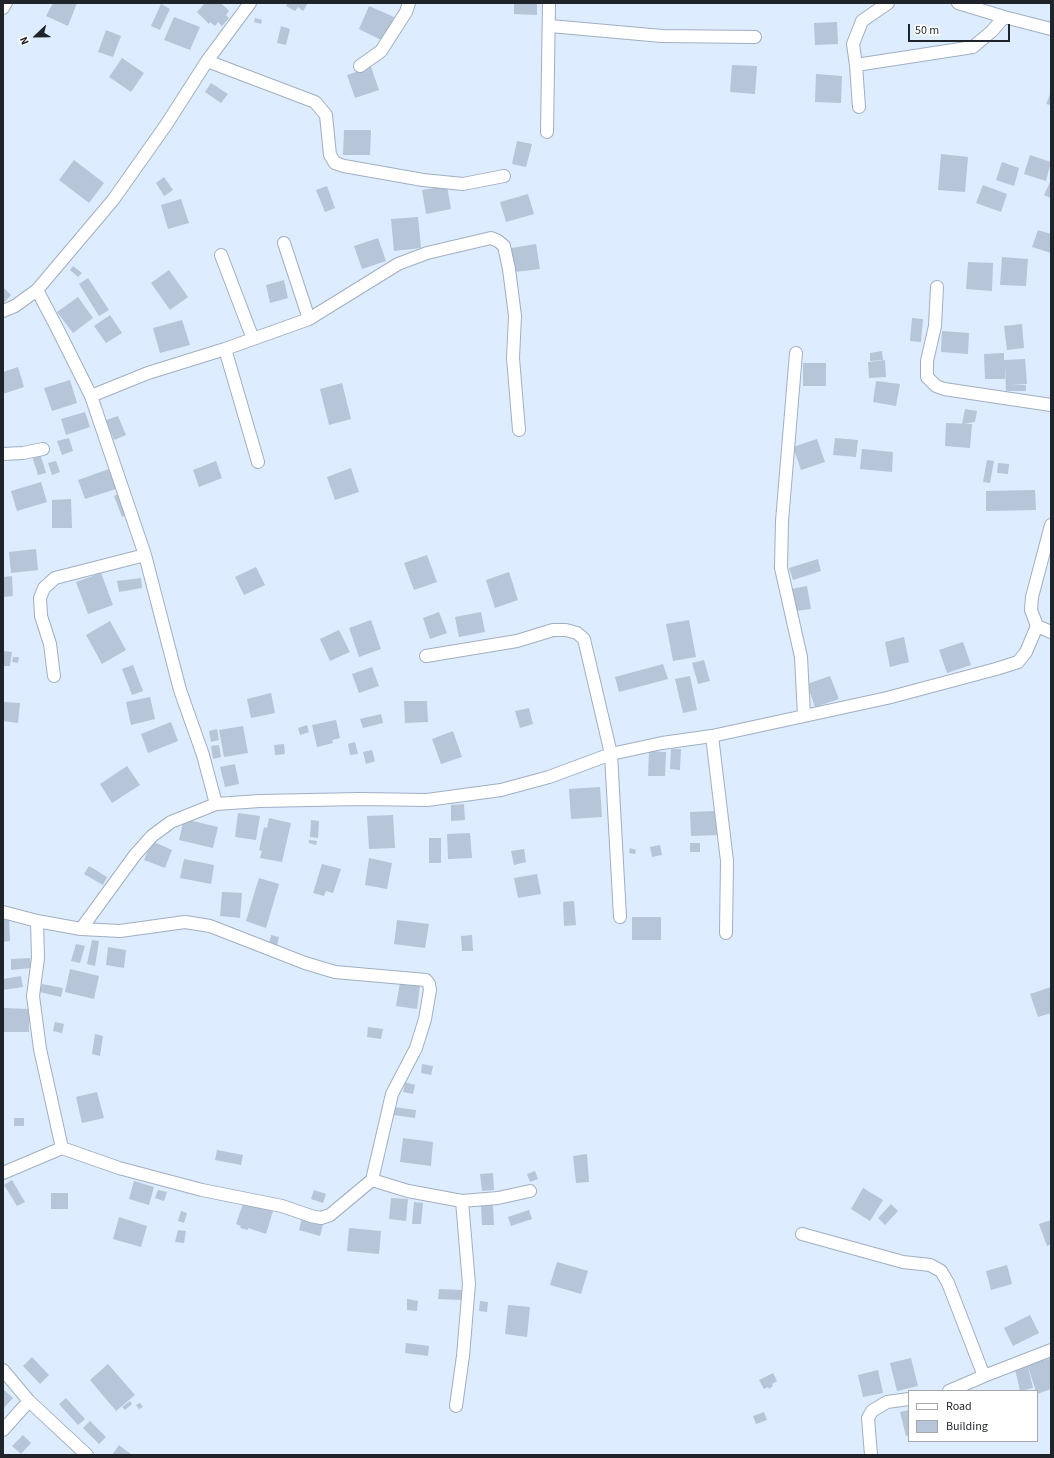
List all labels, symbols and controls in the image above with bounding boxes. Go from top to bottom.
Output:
north arrow [16,16,56,56]
scale bar [910,16,1012,42]
text: 50 m [915,22,939,39]
text: N [16,34,33,47]
legend [908,1390,1038,1442]
text: Road [946,1398,972,1415]
text: Building [946,1418,988,1435]

